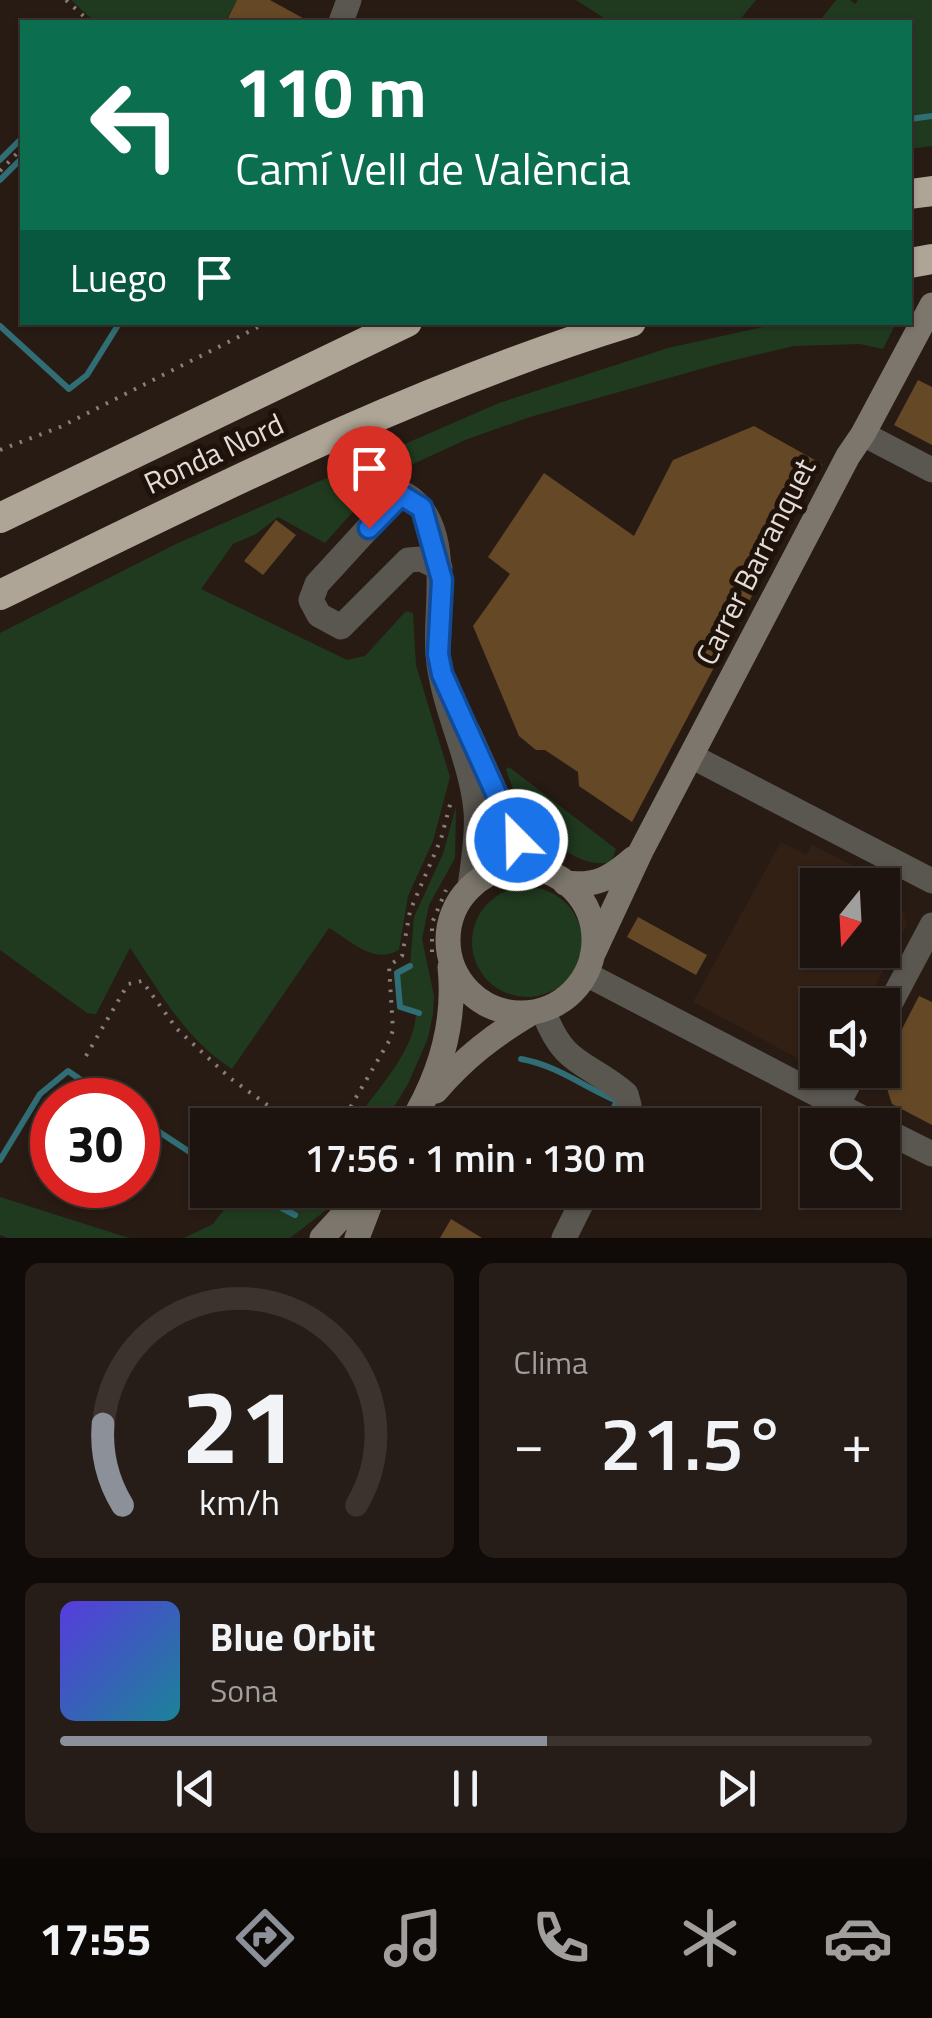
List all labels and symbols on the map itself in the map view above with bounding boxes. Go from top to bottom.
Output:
street label: Ronda Nord [136,401,291,506]
pin [327,426,412,529]
street label: Carrer Barranquet [683,450,827,673]
position arrow [465,788,569,892]
north arrow [800,868,900,968]
speed limit sign: 30 [30,1078,160,1208]

